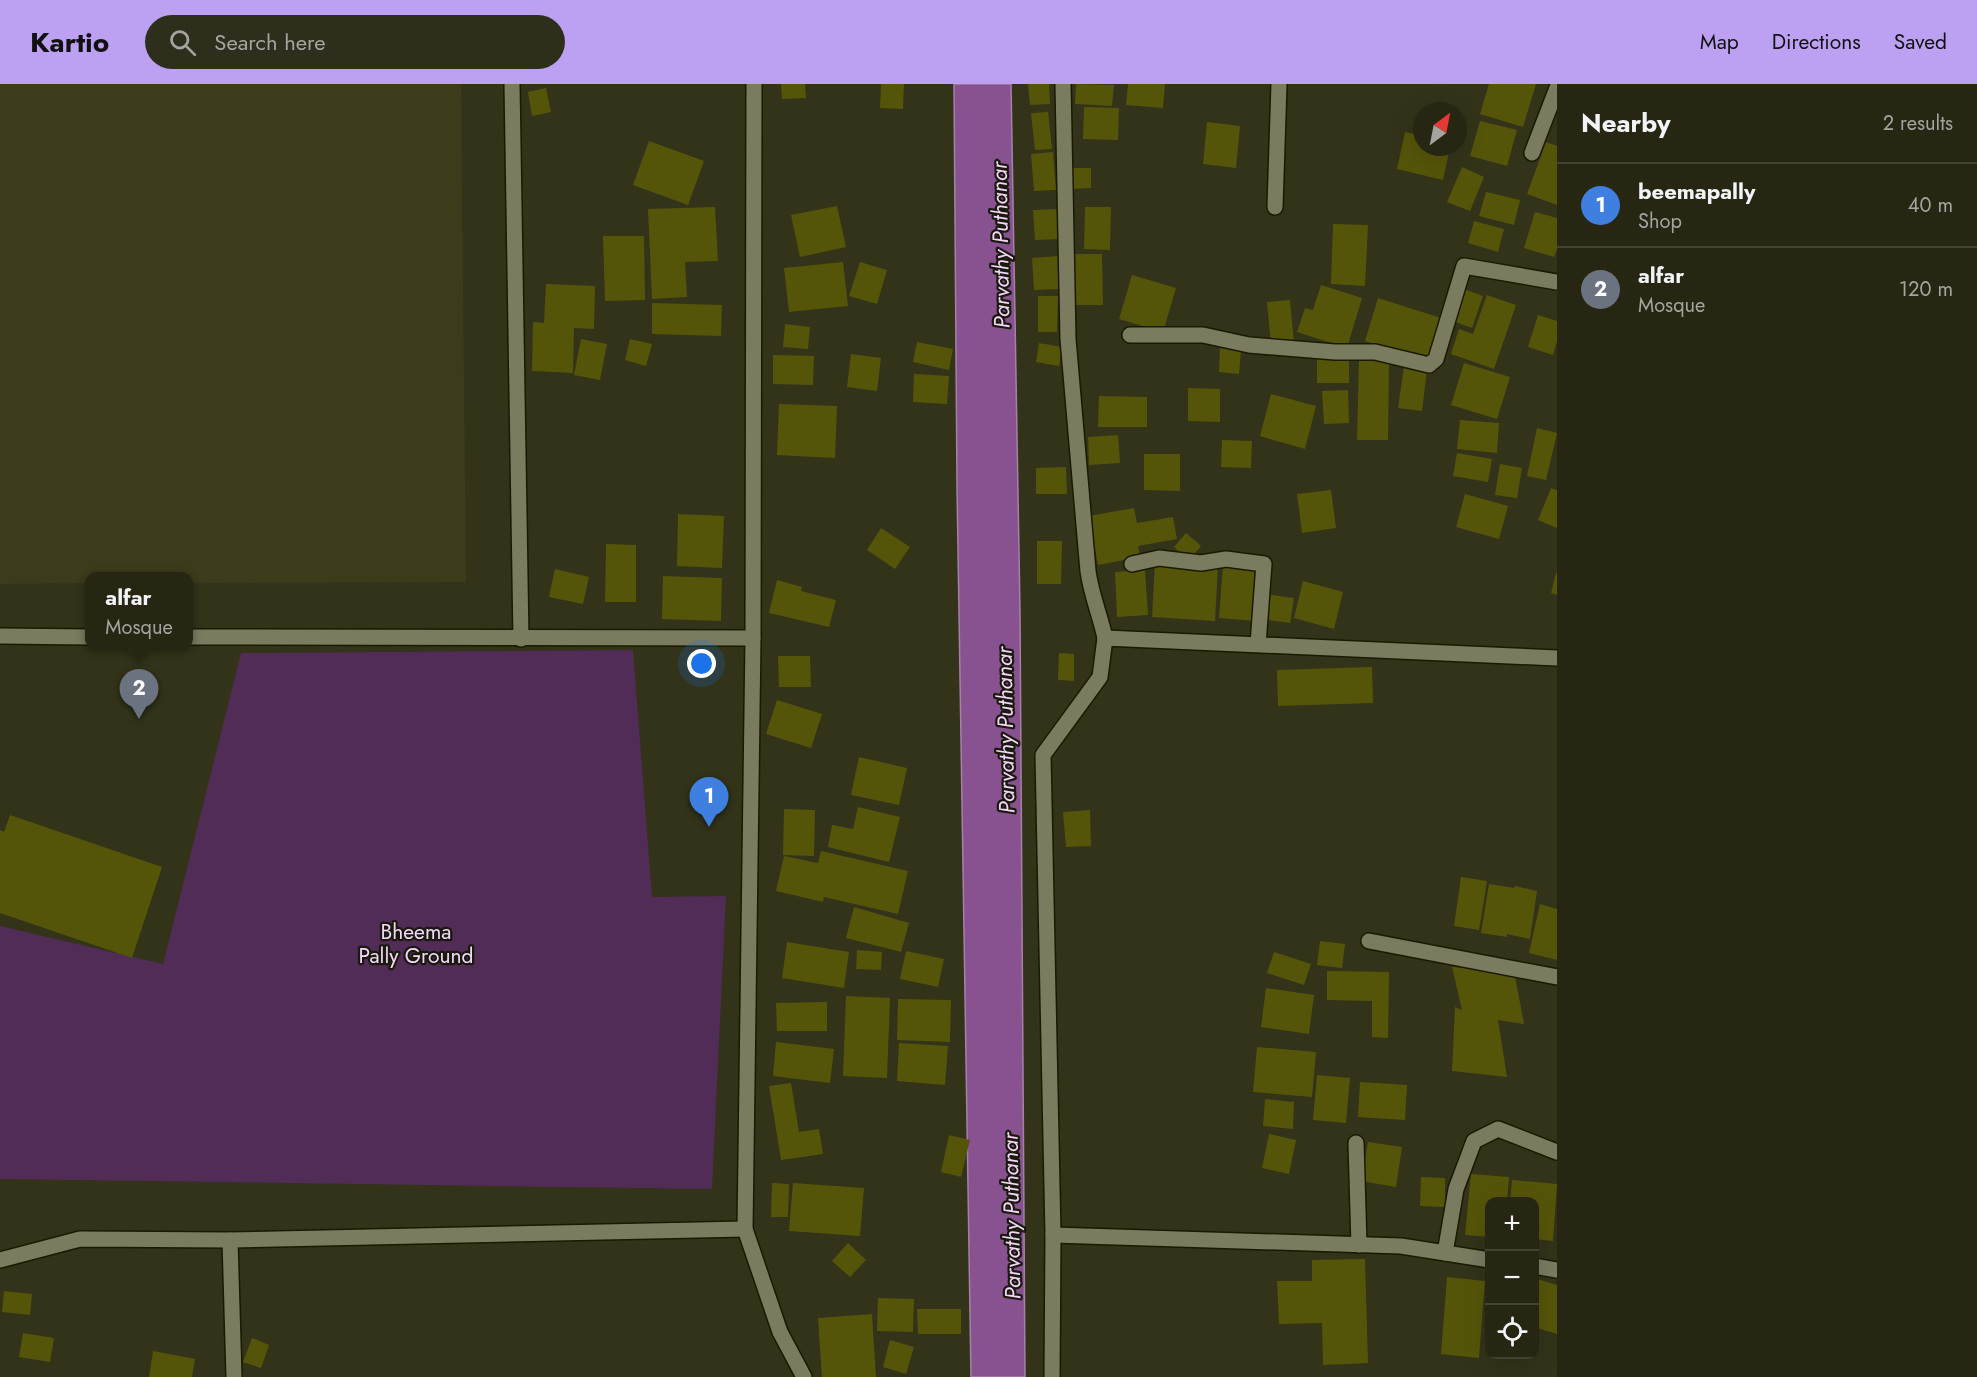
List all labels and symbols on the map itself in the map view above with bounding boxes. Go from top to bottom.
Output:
north arrow [1413,102,1467,156]
water label: Parvathy Puthanar [983,160,1017,329]
water label: Parvathy Puthanar [988,645,1022,814]
your location [687,649,716,678]
pin: 2 [120,670,158,719]
pin: 1 [690,778,728,827]
park label: Bheema Pally Ground [359,917,473,971]
water label: Parvathy Puthanar [994,1131,1028,1300]

